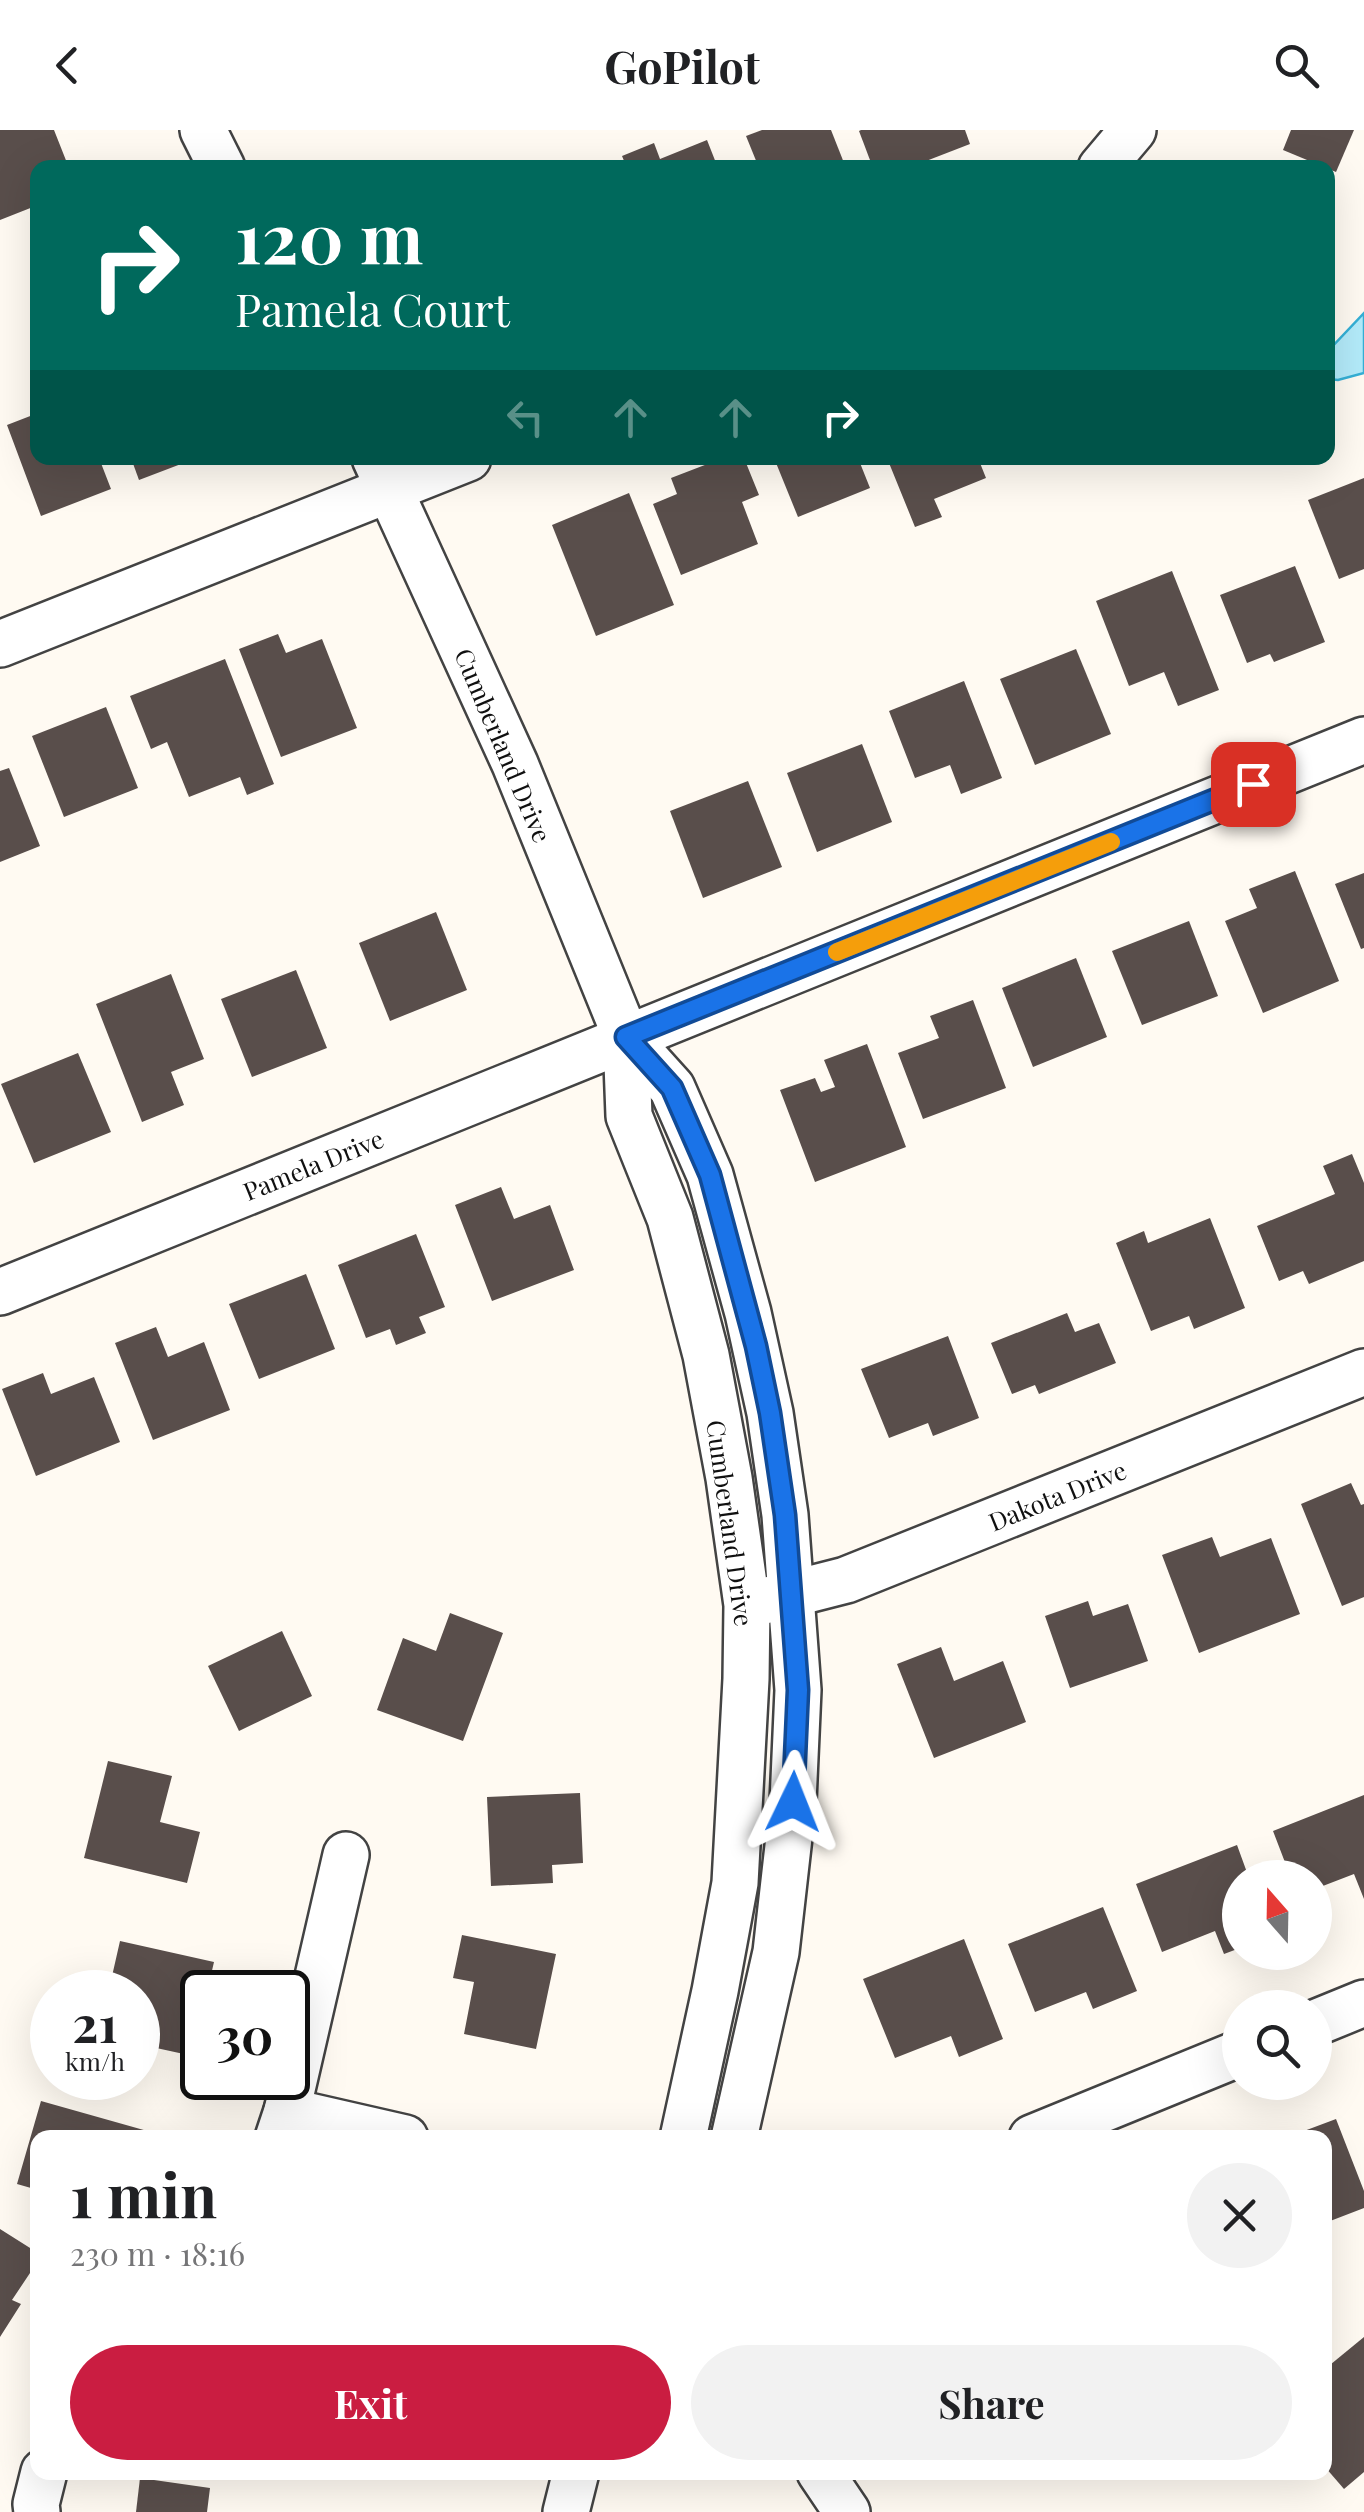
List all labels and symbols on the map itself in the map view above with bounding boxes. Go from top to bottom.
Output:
street label: Cumberland Drive [448,643,560,847]
pin [1211,742,1296,827]
street label: Pamela Drive [238,1121,388,1207]
street label: Cumberland Drive [700,1418,762,1628]
street label: Dakota Drive [983,1452,1131,1538]
position arrow [741,1750,845,1854]
north arrow [1222,1860,1332,1970]
speed limit sign: 30 [180,1970,310,2100]

